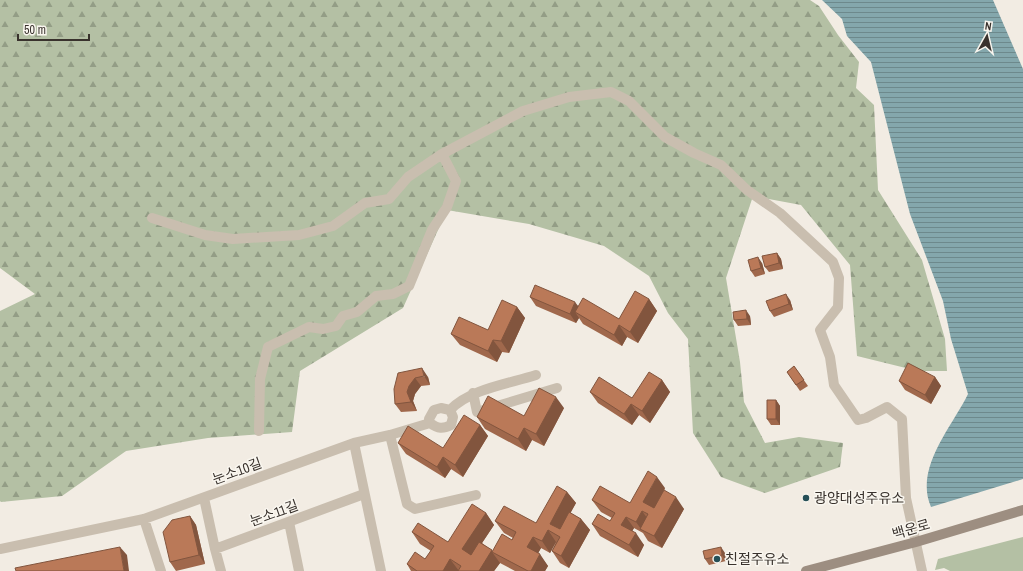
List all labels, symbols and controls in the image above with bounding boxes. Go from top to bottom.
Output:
scale bar [18,16,89,42]
north arrow [967,16,1007,56]
text: N [984,19,993,33]
text: 50 m [24,22,46,38]
street label: 눈소10길 [210,454,264,488]
place label: 광양대성주유소 [814,489,904,507]
marker: 광양대성주유소 [801,493,811,503]
street label: 눈소11길 [247,496,301,530]
street label: 백운로 [890,515,932,543]
place label: 친절주유소 [725,550,790,568]
marker: 친절주유소 [712,554,722,564]

